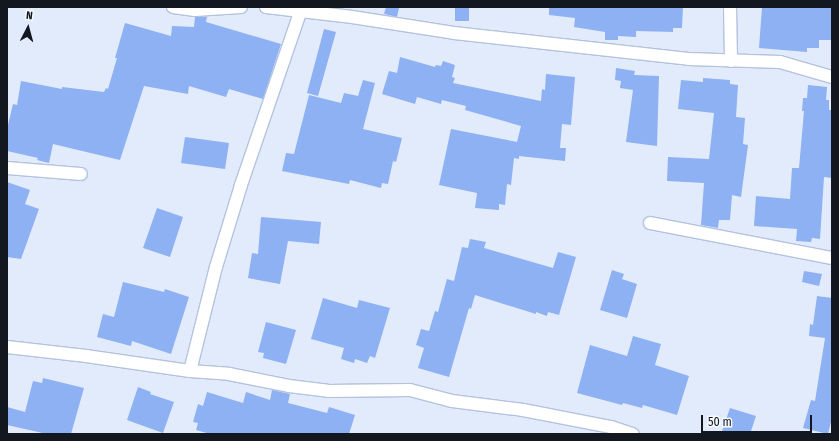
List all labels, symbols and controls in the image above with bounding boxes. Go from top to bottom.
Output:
north arrow [8,8,48,48]
text: N [25,9,33,22]
scale bar [703,407,814,433]
text: 50 m [708,415,732,429]

